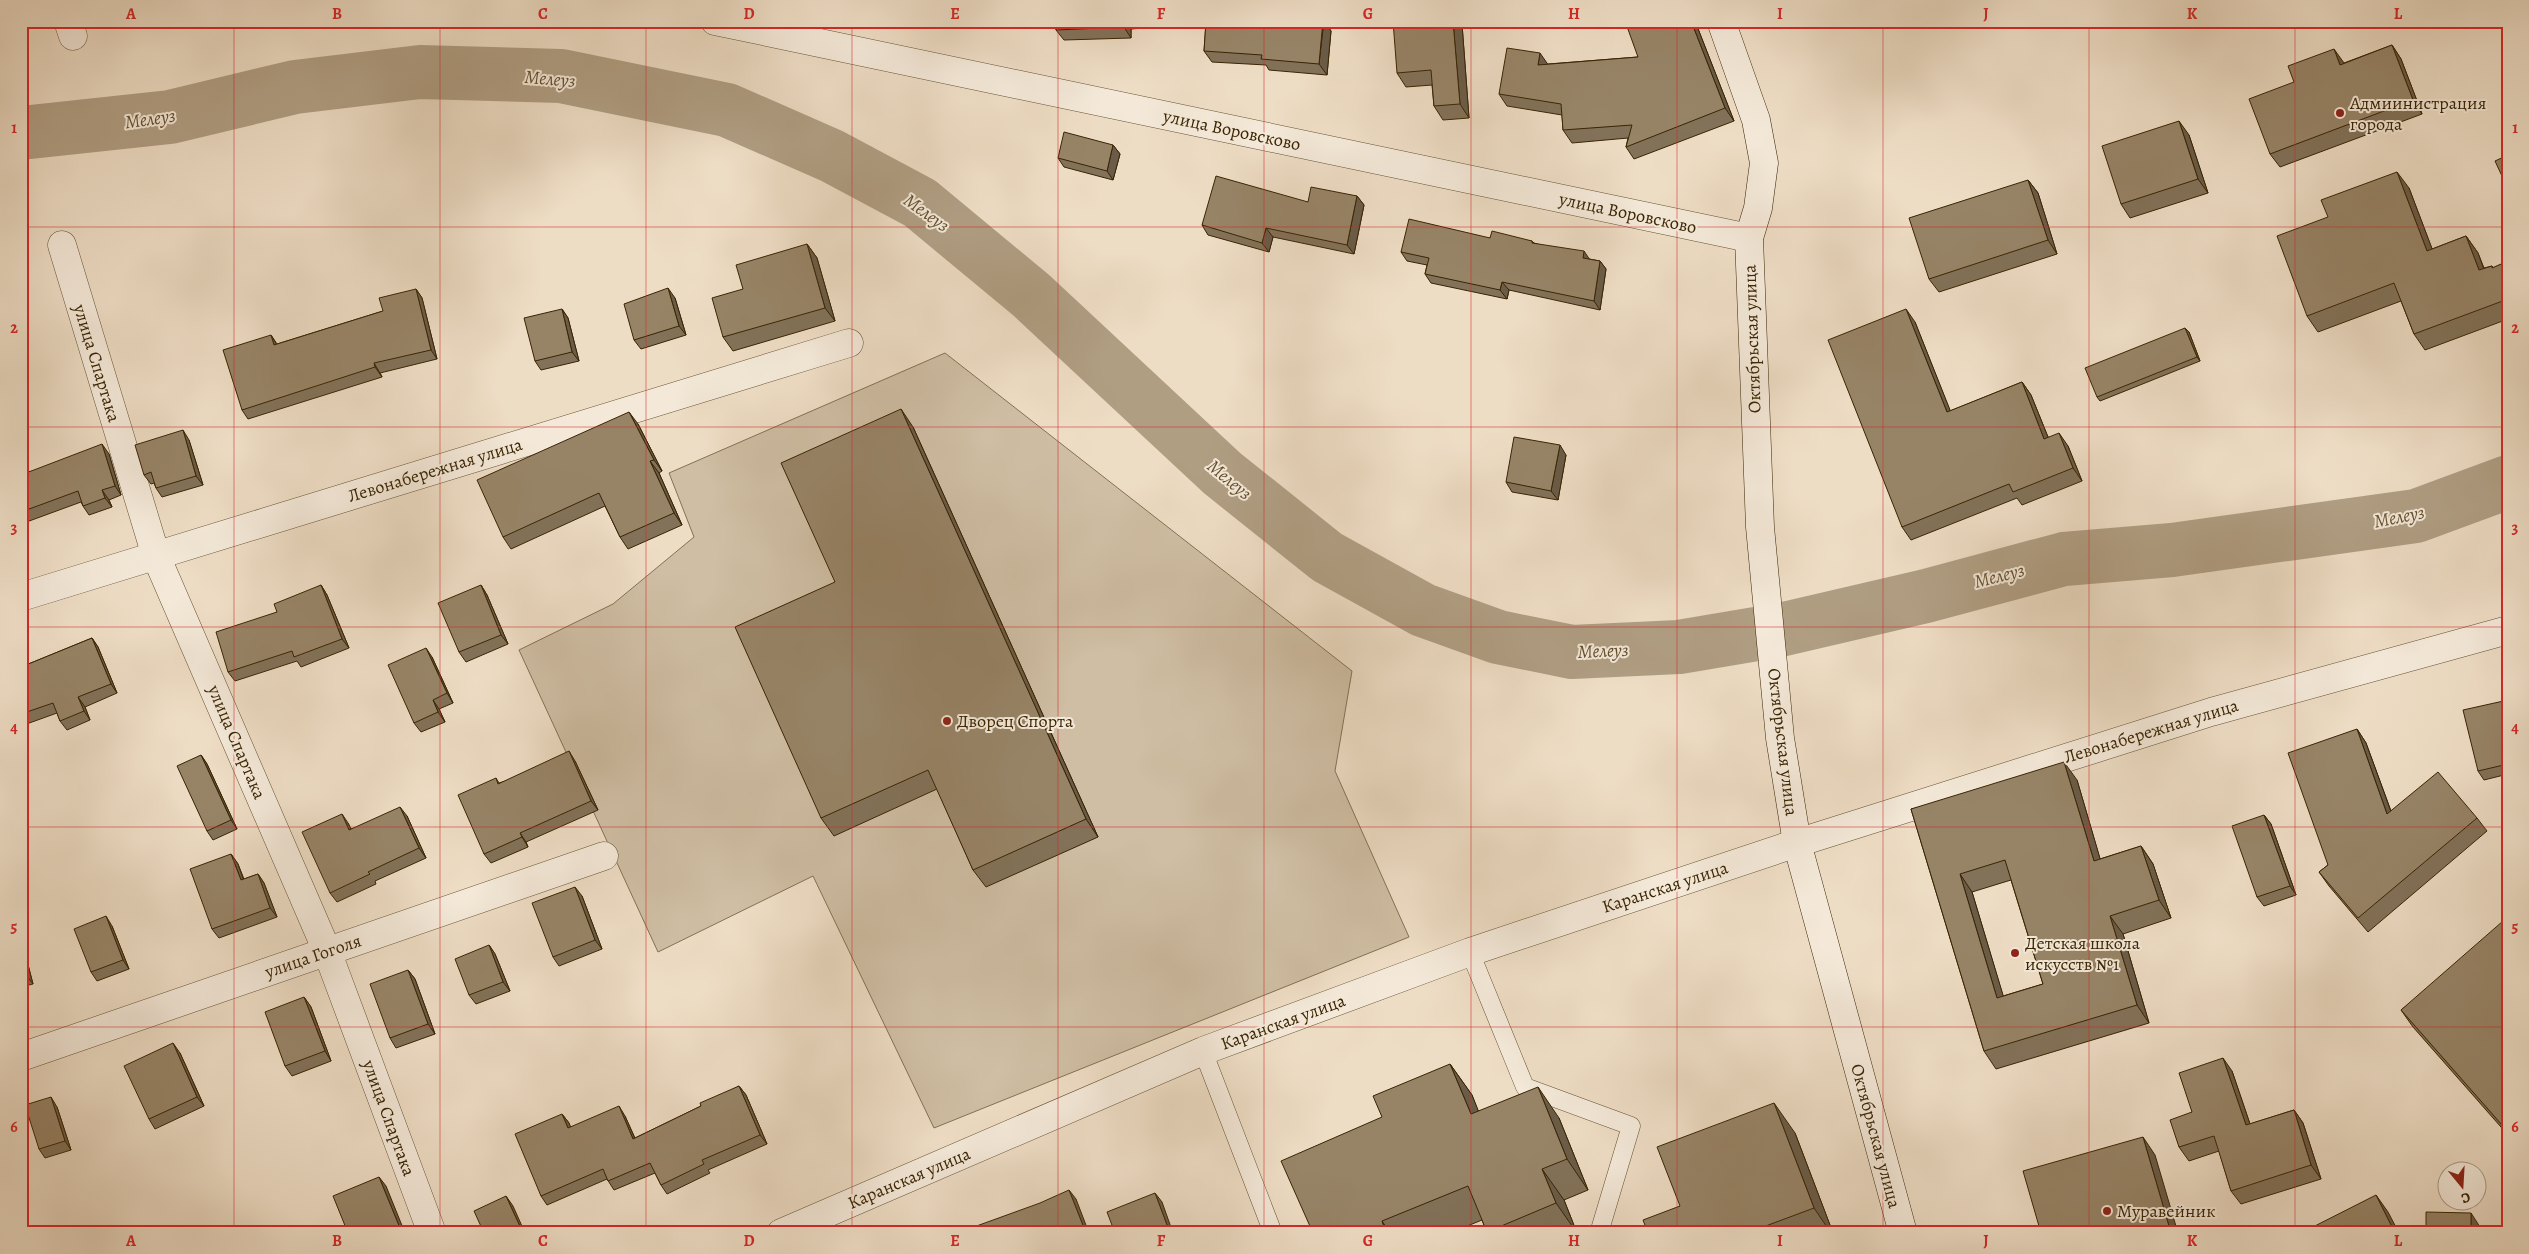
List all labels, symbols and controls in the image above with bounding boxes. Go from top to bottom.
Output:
text: A [125,3,137,25]
text: B [332,3,342,25]
text: C [538,3,548,25]
text: D [743,3,755,25]
text: E [950,3,960,25]
text: F [1157,3,1166,25]
text: G [1363,3,1373,25]
text: H [1568,3,1580,25]
text: I [1777,3,1783,25]
text: J [1983,3,1989,25]
text: K [2187,3,2198,25]
text: L [2394,3,2403,25]
water label: Мелеуз [523,64,577,94]
place label: Адмиинистрация города [2349,91,2486,136]
water label: Мелеуз [123,103,177,135]
street label: улица Воровсково [1160,104,1303,156]
marker: Адмиинистрация города [2334,107,2346,119]
text: 1 [11,117,17,139]
text: 1 [2512,117,2518,139]
water label: Мелеуз [898,187,955,238]
street label: улица Воровсково [1556,187,1699,239]
street label: Октябрьская улица [1737,264,1767,414]
street label: улица Спартака [67,300,127,426]
text: 2 [10,317,18,339]
text: 2 [2511,317,2519,339]
street label: Левонабережная улица [345,432,526,508]
water label: Мелеуз [1202,453,1257,506]
water label: Мелеуз [2372,499,2427,535]
text: 3 [11,517,18,539]
text: 3 [2512,517,2519,539]
water label: Мелеуз [1971,557,2027,595]
water label: Мелеуз [1577,637,1629,665]
street label: Октябрьская улица [1762,667,1804,818]
street label: улица Спартака [202,680,272,803]
street label: Левонабережная улица [2061,693,2242,769]
place label: Дворец Спорта [957,709,1074,733]
marker: Дворец Спорта [941,715,953,727]
text: 4 [10,717,18,739]
text: 4 [2511,717,2519,739]
street label: Каранская улица [1599,855,1732,919]
text: 5 [11,916,18,938]
text: 5 [2512,916,2519,938]
street label: улица Гоголя [261,928,364,984]
place label: Детская школа искусств №1 [2025,931,2141,976]
marker: Детская школа искусств №1 [2009,947,2021,959]
street label: Каранская улица [1217,988,1349,1056]
street label: улица Спартака [357,1056,421,1180]
street label: Октябрьская улица [1845,1061,1907,1212]
text: 6 [10,1116,18,1138]
text: 6 [2511,1116,2519,1138]
street label: Каранская улица [844,1141,975,1215]
north arrow [2436,1162,2486,1212]
text: С [2458,1188,2473,1208]
place label: Муравейник [2117,1199,2215,1223]
marker: Муравейник [2101,1205,2113,1217]
text: A [125,1230,137,1252]
text: B [332,1230,342,1252]
text: C [538,1230,548,1252]
text: D [743,1230,755,1252]
text: E [950,1230,960,1252]
text: F [1157,1230,1166,1252]
text: G [1363,1230,1373,1252]
text: H [1568,1230,1580,1252]
text: I [1777,1230,1783,1252]
text: J [1983,1230,1989,1252]
text: K [2187,1230,2198,1252]
text: L [2394,1230,2403,1252]

